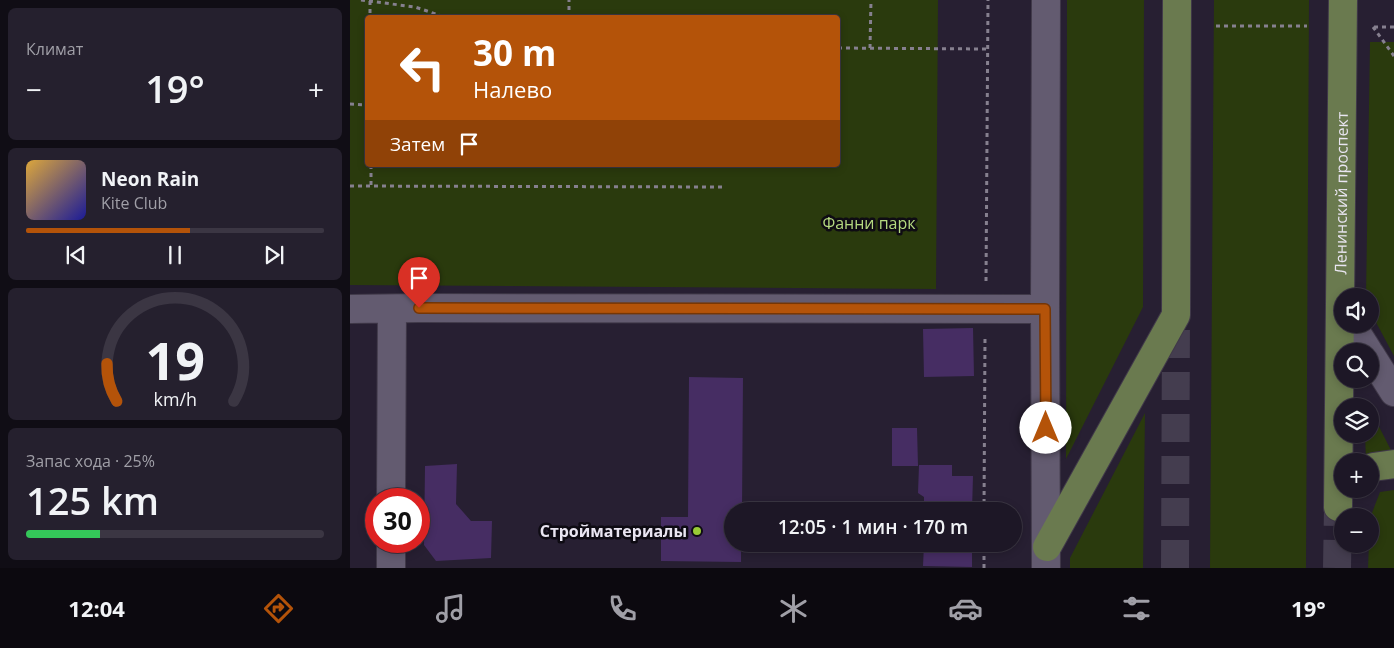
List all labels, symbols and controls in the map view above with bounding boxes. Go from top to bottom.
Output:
text: 30 m [473,29,556,76]
icon: left [390,35,455,100]
text: Климат [26,38,83,60]
text: 19° [145,62,205,114]
text: − [26,70,42,108]
text: + [308,70,324,108]
text: Налево [473,74,552,104]
street label: Ленинский проспект [1329,111,1353,275]
icon: arrive [455,130,483,158]
text: Затем [390,131,445,157]
text: Neon Rain [101,166,199,192]
text: Kite Club [101,192,167,214]
park label: Фанни парк [822,212,916,234]
icon: previous [62,241,90,269]
icon: pause [161,241,189,269]
icon: next [260,241,288,269]
pin [398,257,440,308]
icon: arrive [405,264,433,292]
map controls [1334,288,1379,553]
button: sound [1334,288,1379,333]
text: 19 [145,324,205,395]
button: search [1334,343,1379,388]
text: km/h [153,387,197,411]
button: layers [1334,398,1379,443]
position arrow [1019,401,1071,453]
text: Запас хода · 25% [26,450,155,472]
button: + [1334,453,1379,498]
text: 125 km [26,474,159,526]
speed limit sign: 30 [365,488,430,553]
button: − [1334,508,1379,553]
text: 12:05 · 1 мин · 170 m [778,514,968,540]
place label: Стройматериалы [540,520,687,542]
marker: Стройматериалы [691,525,703,537]
icon: directions [261,591,296,626]
icon: music [433,591,468,626]
icon: phone [605,591,640,626]
icon: climate [776,591,811,626]
icon: car [948,591,983,626]
icon: filters [1119,591,1154,626]
text: 12:04 [68,593,125,623]
text: 19° [1291,593,1326,623]

